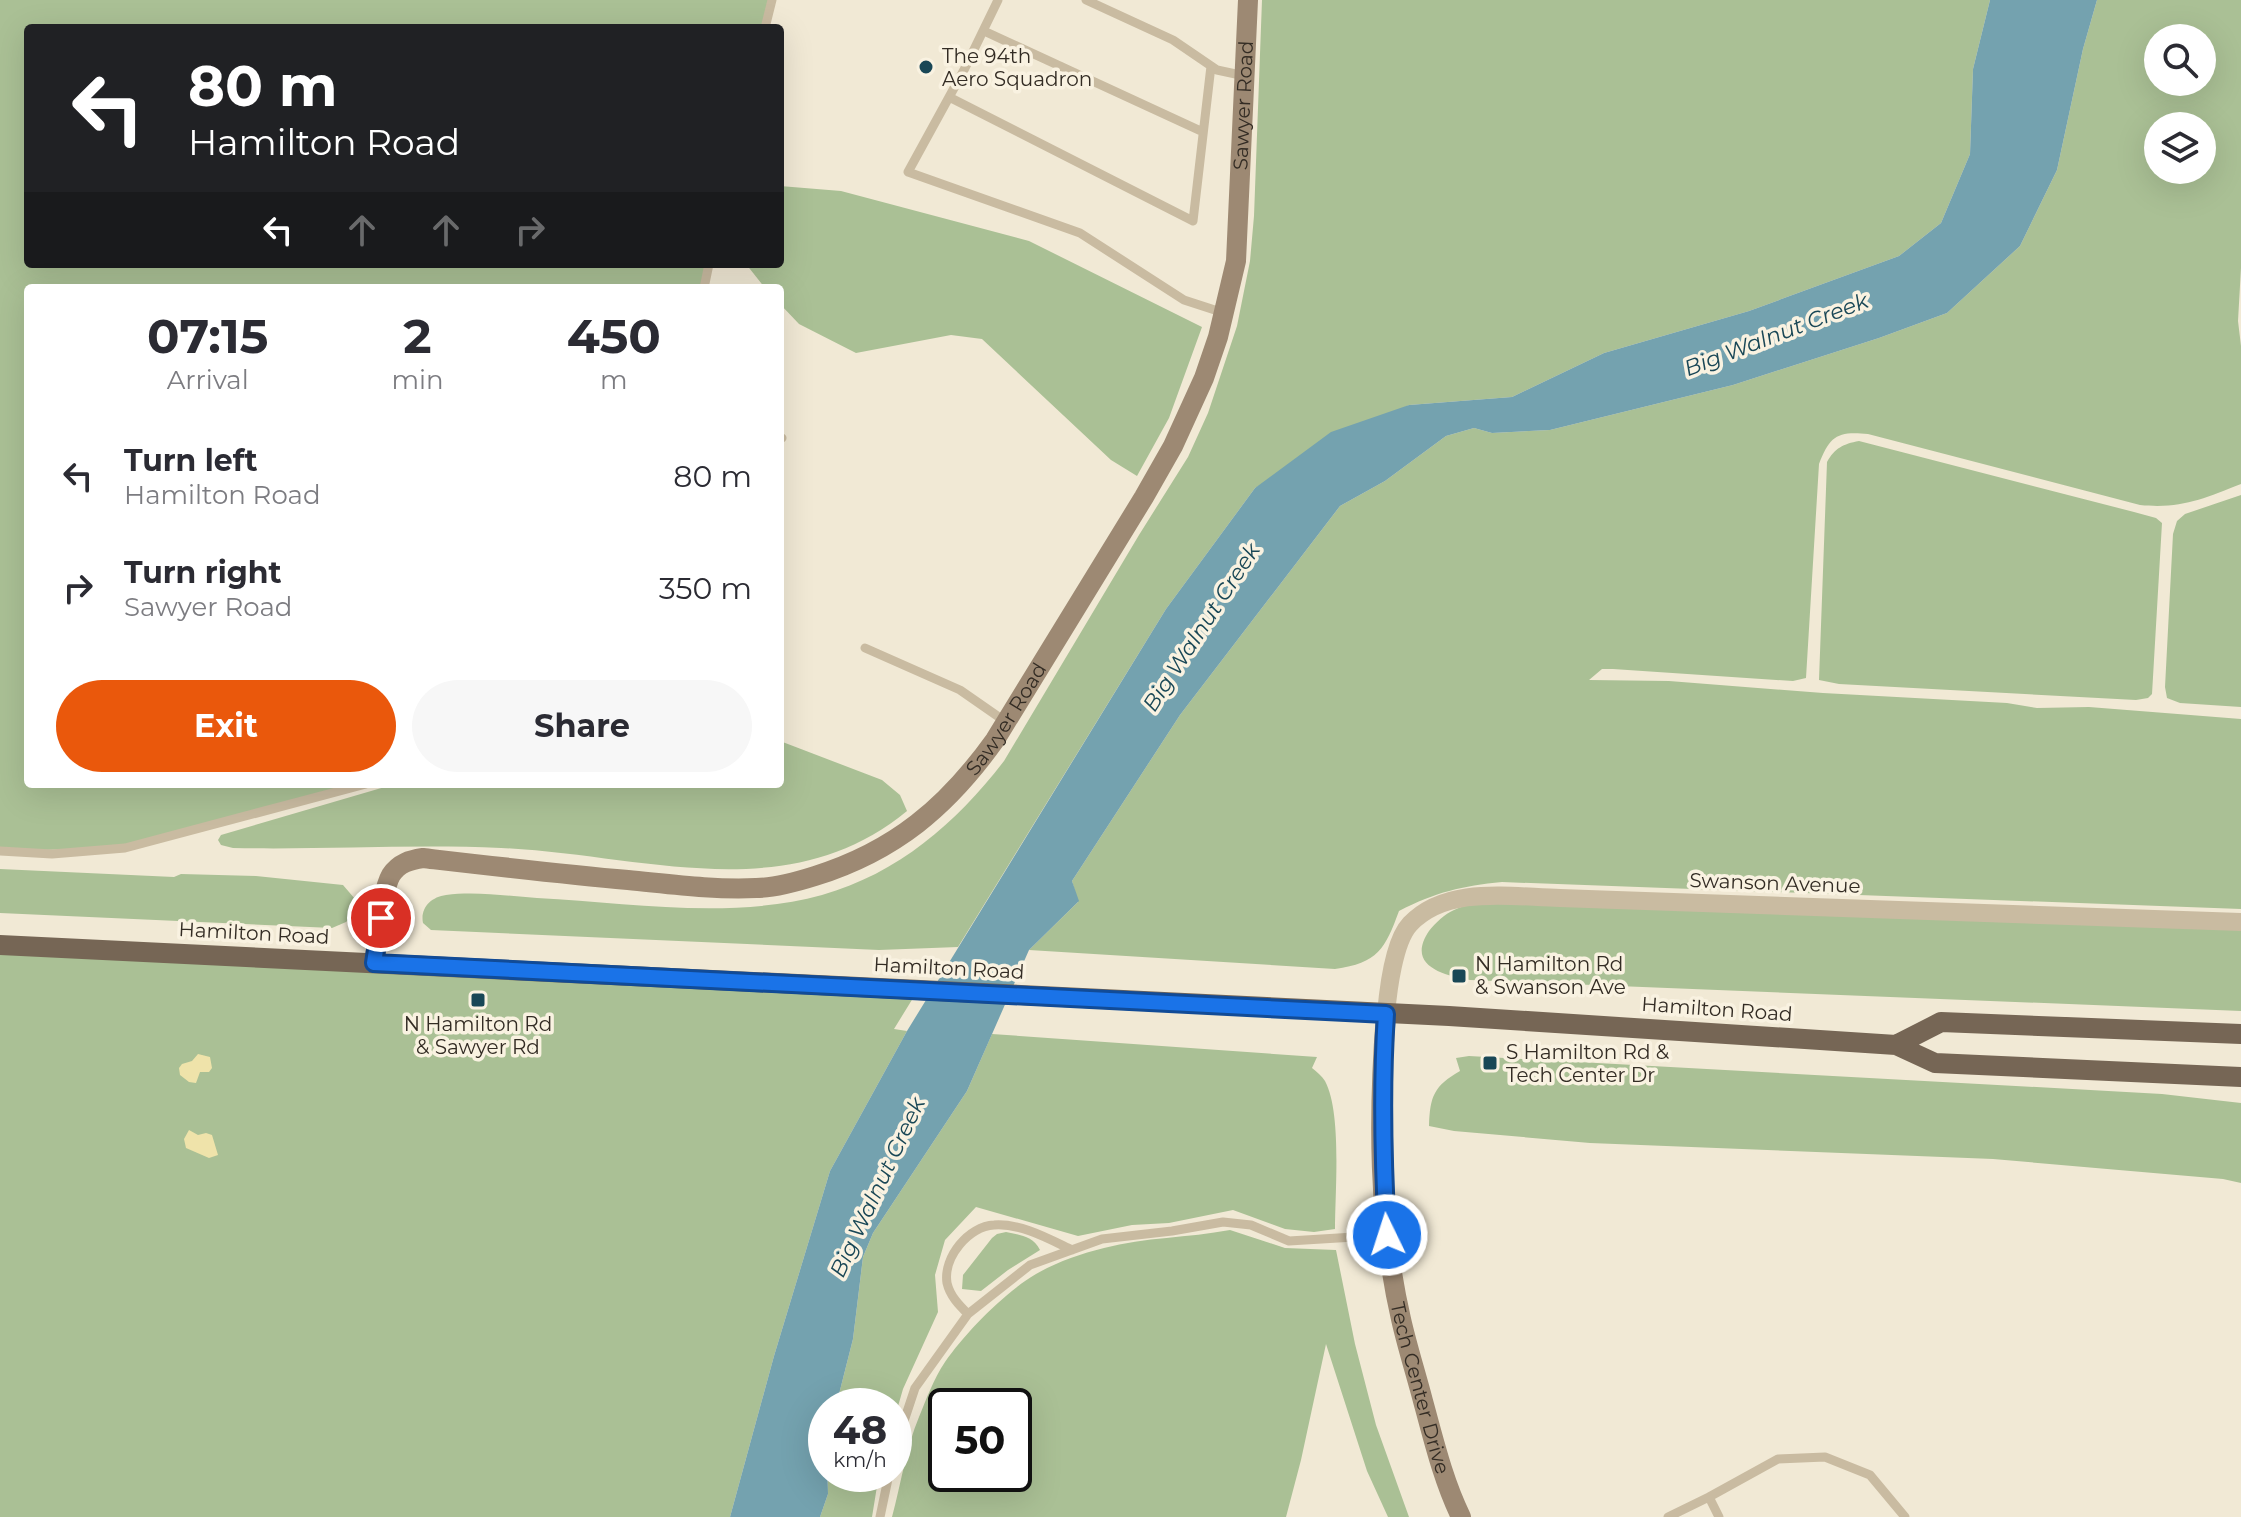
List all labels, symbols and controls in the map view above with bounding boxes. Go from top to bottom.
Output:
map controls [2144,24,2216,184]
button: search [2144,24,2216,96]
street label: Sawyer Road [1228,40,1258,171]
place label: The 94th Aero Squadron [942,44,1092,91]
text: 80 m [188,52,338,120]
icon: left [56,56,160,160]
marker: The 94th Aero Squadron [917,58,935,76]
button: layers [2144,112,2216,184]
text: Hamilton Road [188,120,460,164]
icon: left [256,208,300,252]
icon: ahead [340,208,384,252]
icon: ahead [424,208,468,252]
icon: right [508,208,552,252]
water label: Big Walnut Creek [1680,287,1873,382]
text: 07:15 [147,307,268,365]
text: 2 [403,307,432,365]
text: 450 [567,307,661,365]
text: Arrival [167,364,249,396]
text: min [391,364,444,396]
text: m [600,364,628,396]
text: Turn left [124,442,257,479]
icon: left [56,454,100,498]
text: 80 m [673,458,752,495]
text: Hamilton Road [124,479,321,511]
water label: Big Walnut Creek [1137,537,1266,717]
text: Turn right [124,554,281,591]
icon: right [56,566,100,610]
text: 350 m [659,570,752,607]
text: Sawyer Road [124,591,292,623]
street label: Sawyer Road [960,658,1051,780]
button: Exit [56,680,396,772]
button: Share [412,680,752,772]
street label: Swanson Avenue [1689,868,1861,898]
pin [347,884,415,952]
icon: arrive [359,896,403,940]
street label: Hamilton Road [178,917,330,949]
street label: Hamilton Road [873,952,1025,984]
place label: N Hamilton Rd & Swanson Ave [1475,952,1626,999]
marker: N Hamilton Rd & Swanson Ave [1450,967,1468,985]
marker: N Hamilton Rd & Sawyer Rd [469,991,487,1009]
street label: Hamilton Road [1641,992,1793,1026]
place label: N Hamilton Rd & Sawyer Rd [404,1012,552,1059]
place label: S Hamilton Rd & Tech Center Dr [1506,1040,1670,1087]
marker: S Hamilton Rd & Tech Center Dr [1481,1054,1499,1072]
water label: Big Walnut Creek [824,1092,931,1281]
position arrow [1345,1193,1429,1277]
street label: Tech Center Drive [1386,1300,1455,1477]
speed limit sign: 50 [928,1388,1032,1492]
text: 48 [833,1405,887,1454]
text: km/h [833,1448,887,1472]

